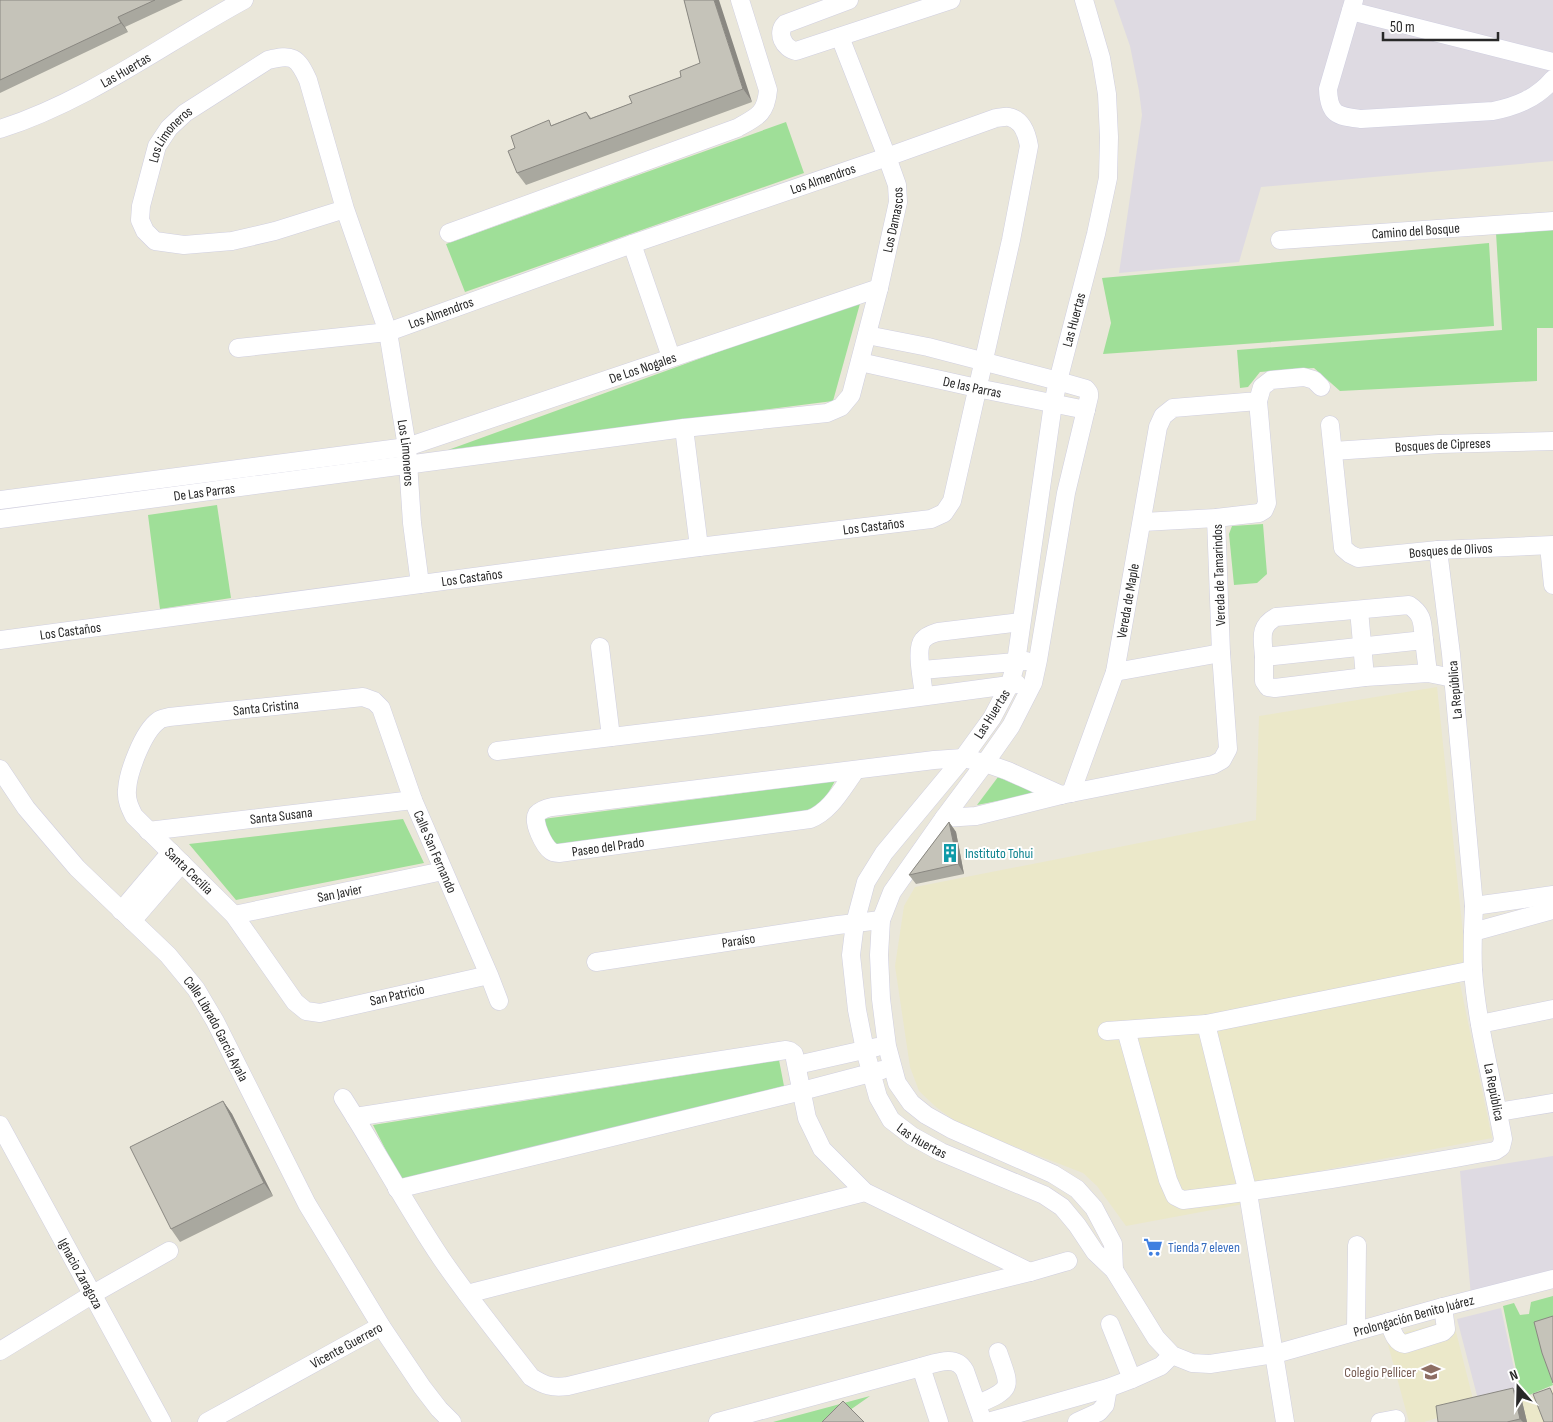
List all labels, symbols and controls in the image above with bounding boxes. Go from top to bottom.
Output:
scale bar [1383,10,1498,42]
text: 50 m [1390,18,1415,37]
street label: Las Huertas [97,49,154,91]
street label: Los Limoneros [144,102,195,164]
street label: Los Almendros [788,160,858,198]
street label: Los Damascos [879,187,907,254]
street label: Camino del Bosque [1371,219,1460,242]
street label: Las Huertas [1059,291,1089,349]
street label: Los Almendros [406,293,476,333]
street label: De Los Nogales [607,348,678,387]
street label: De las Parras [941,372,1003,401]
street label: Los Limoneros [394,418,418,487]
street label: Bosques de Cipreses [1394,434,1491,455]
street label: De Las Parras [172,479,236,504]
street label: Los Castaños [842,514,905,538]
street label: Vereda de Tamarindos [1209,524,1229,626]
street label: Bosques de Olivos [1408,539,1493,561]
street label: Vereda de Maple [1113,562,1142,640]
street label: Los Castaños [440,565,503,590]
street label: Los Castaños [39,618,102,643]
street label: La República [1444,660,1466,720]
street label: Las Huertas [970,686,1014,742]
street label: Santa Cristina [232,695,299,719]
street label: Santa Susana [249,803,313,828]
street label: Calle San Fernando [410,808,461,896]
street label: Paseo del Prado [571,833,645,860]
building icon: Instituto Tohui [939,842,961,864]
street label: Santa Cecilia [161,844,217,898]
place label: Instituto Tohui [965,845,1033,862]
street label: San Javier [316,880,364,906]
street label: Paraíso [720,929,757,951]
street label: Calle Librado García Ayala [180,972,252,1084]
street label: San Patricio [368,980,426,1010]
street label: La República [1480,1062,1508,1122]
street label: Las Huertas [894,1119,949,1162]
street label: Ignacio Zaragoza [55,1235,107,1312]
supermarket icon: Tienda 7 eleven [1142,1236,1164,1258]
place label: Tienda 7 eleven [1168,1239,1240,1256]
street label: Prolongación Benito Juárez [1351,1291,1476,1340]
street label: Vicente Guerrero [307,1318,385,1372]
school or university icon: Colegio Pellicer [1420,1361,1442,1383]
north arrow [1493,1362,1543,1412]
place label: Colegio Pellicer [1344,1364,1416,1381]
text: N [1507,1366,1520,1385]

